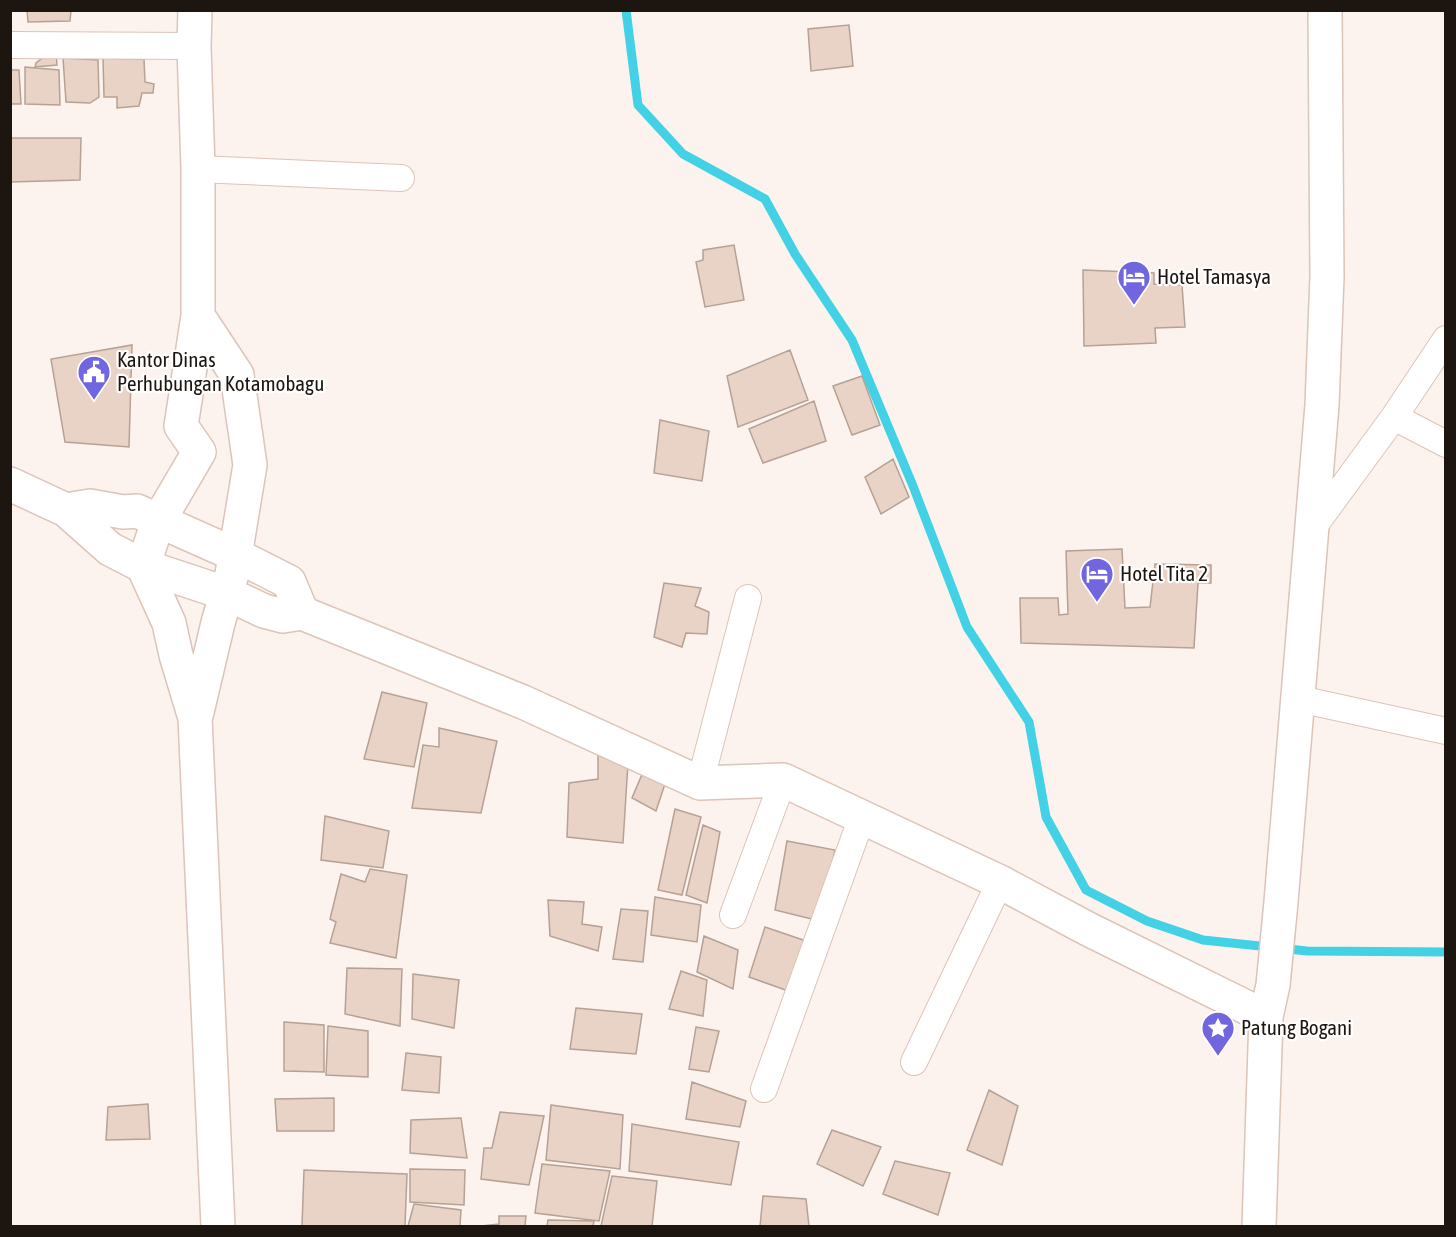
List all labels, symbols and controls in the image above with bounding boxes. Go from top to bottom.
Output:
hotel icon: Hotel Tamasya [1116,259,1152,306]
place label: Hotel Tamasya [1157,264,1271,288]
place label: Kantor Dinas Perhubungan Kotamobagu [117,347,324,395]
public building icon: Kantor Dinas Perhubungan Kotamobagu [76,354,112,401]
hotel icon: Hotel Tita 2 [1079,556,1115,603]
place label: Hotel Tita 2 [1120,561,1208,585]
place icon: Patung Bogani [1200,1010,1236,1057]
place label: Patung Bogani [1241,1015,1352,1039]

